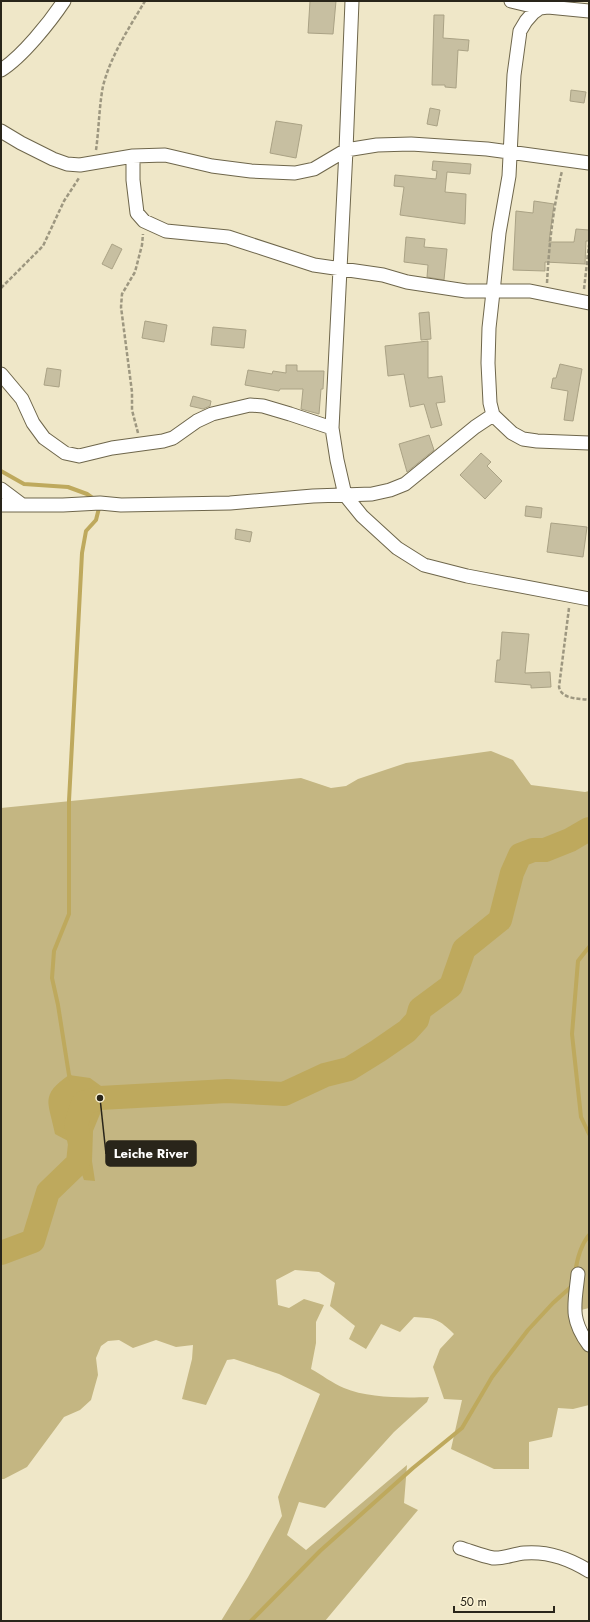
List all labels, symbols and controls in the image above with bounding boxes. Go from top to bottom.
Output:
callout: Leiche River [106,1141,196,1166]
text: Leiche River [114,1144,189,1163]
scale bar [454,1588,554,1614]
text: 50 m [460,1593,487,1611]

